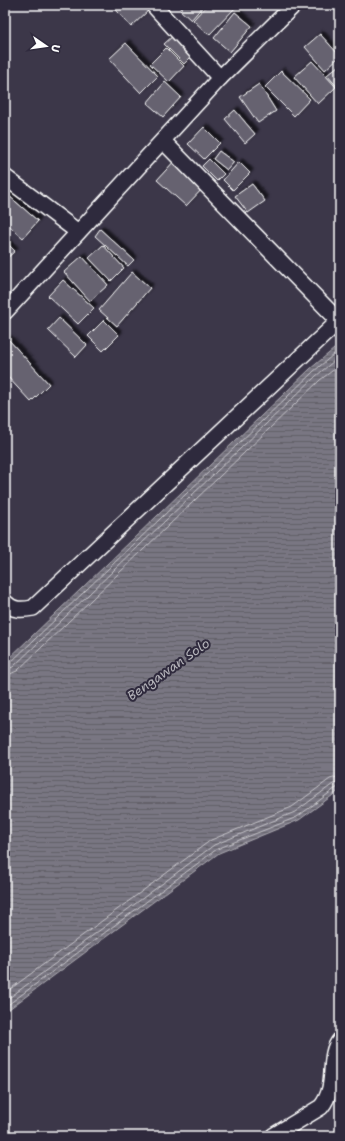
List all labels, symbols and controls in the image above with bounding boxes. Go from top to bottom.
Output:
north arrow [26,26,66,66]
text: U [47,43,63,53]
water label: Bengawan Solo [124,635,213,704]

